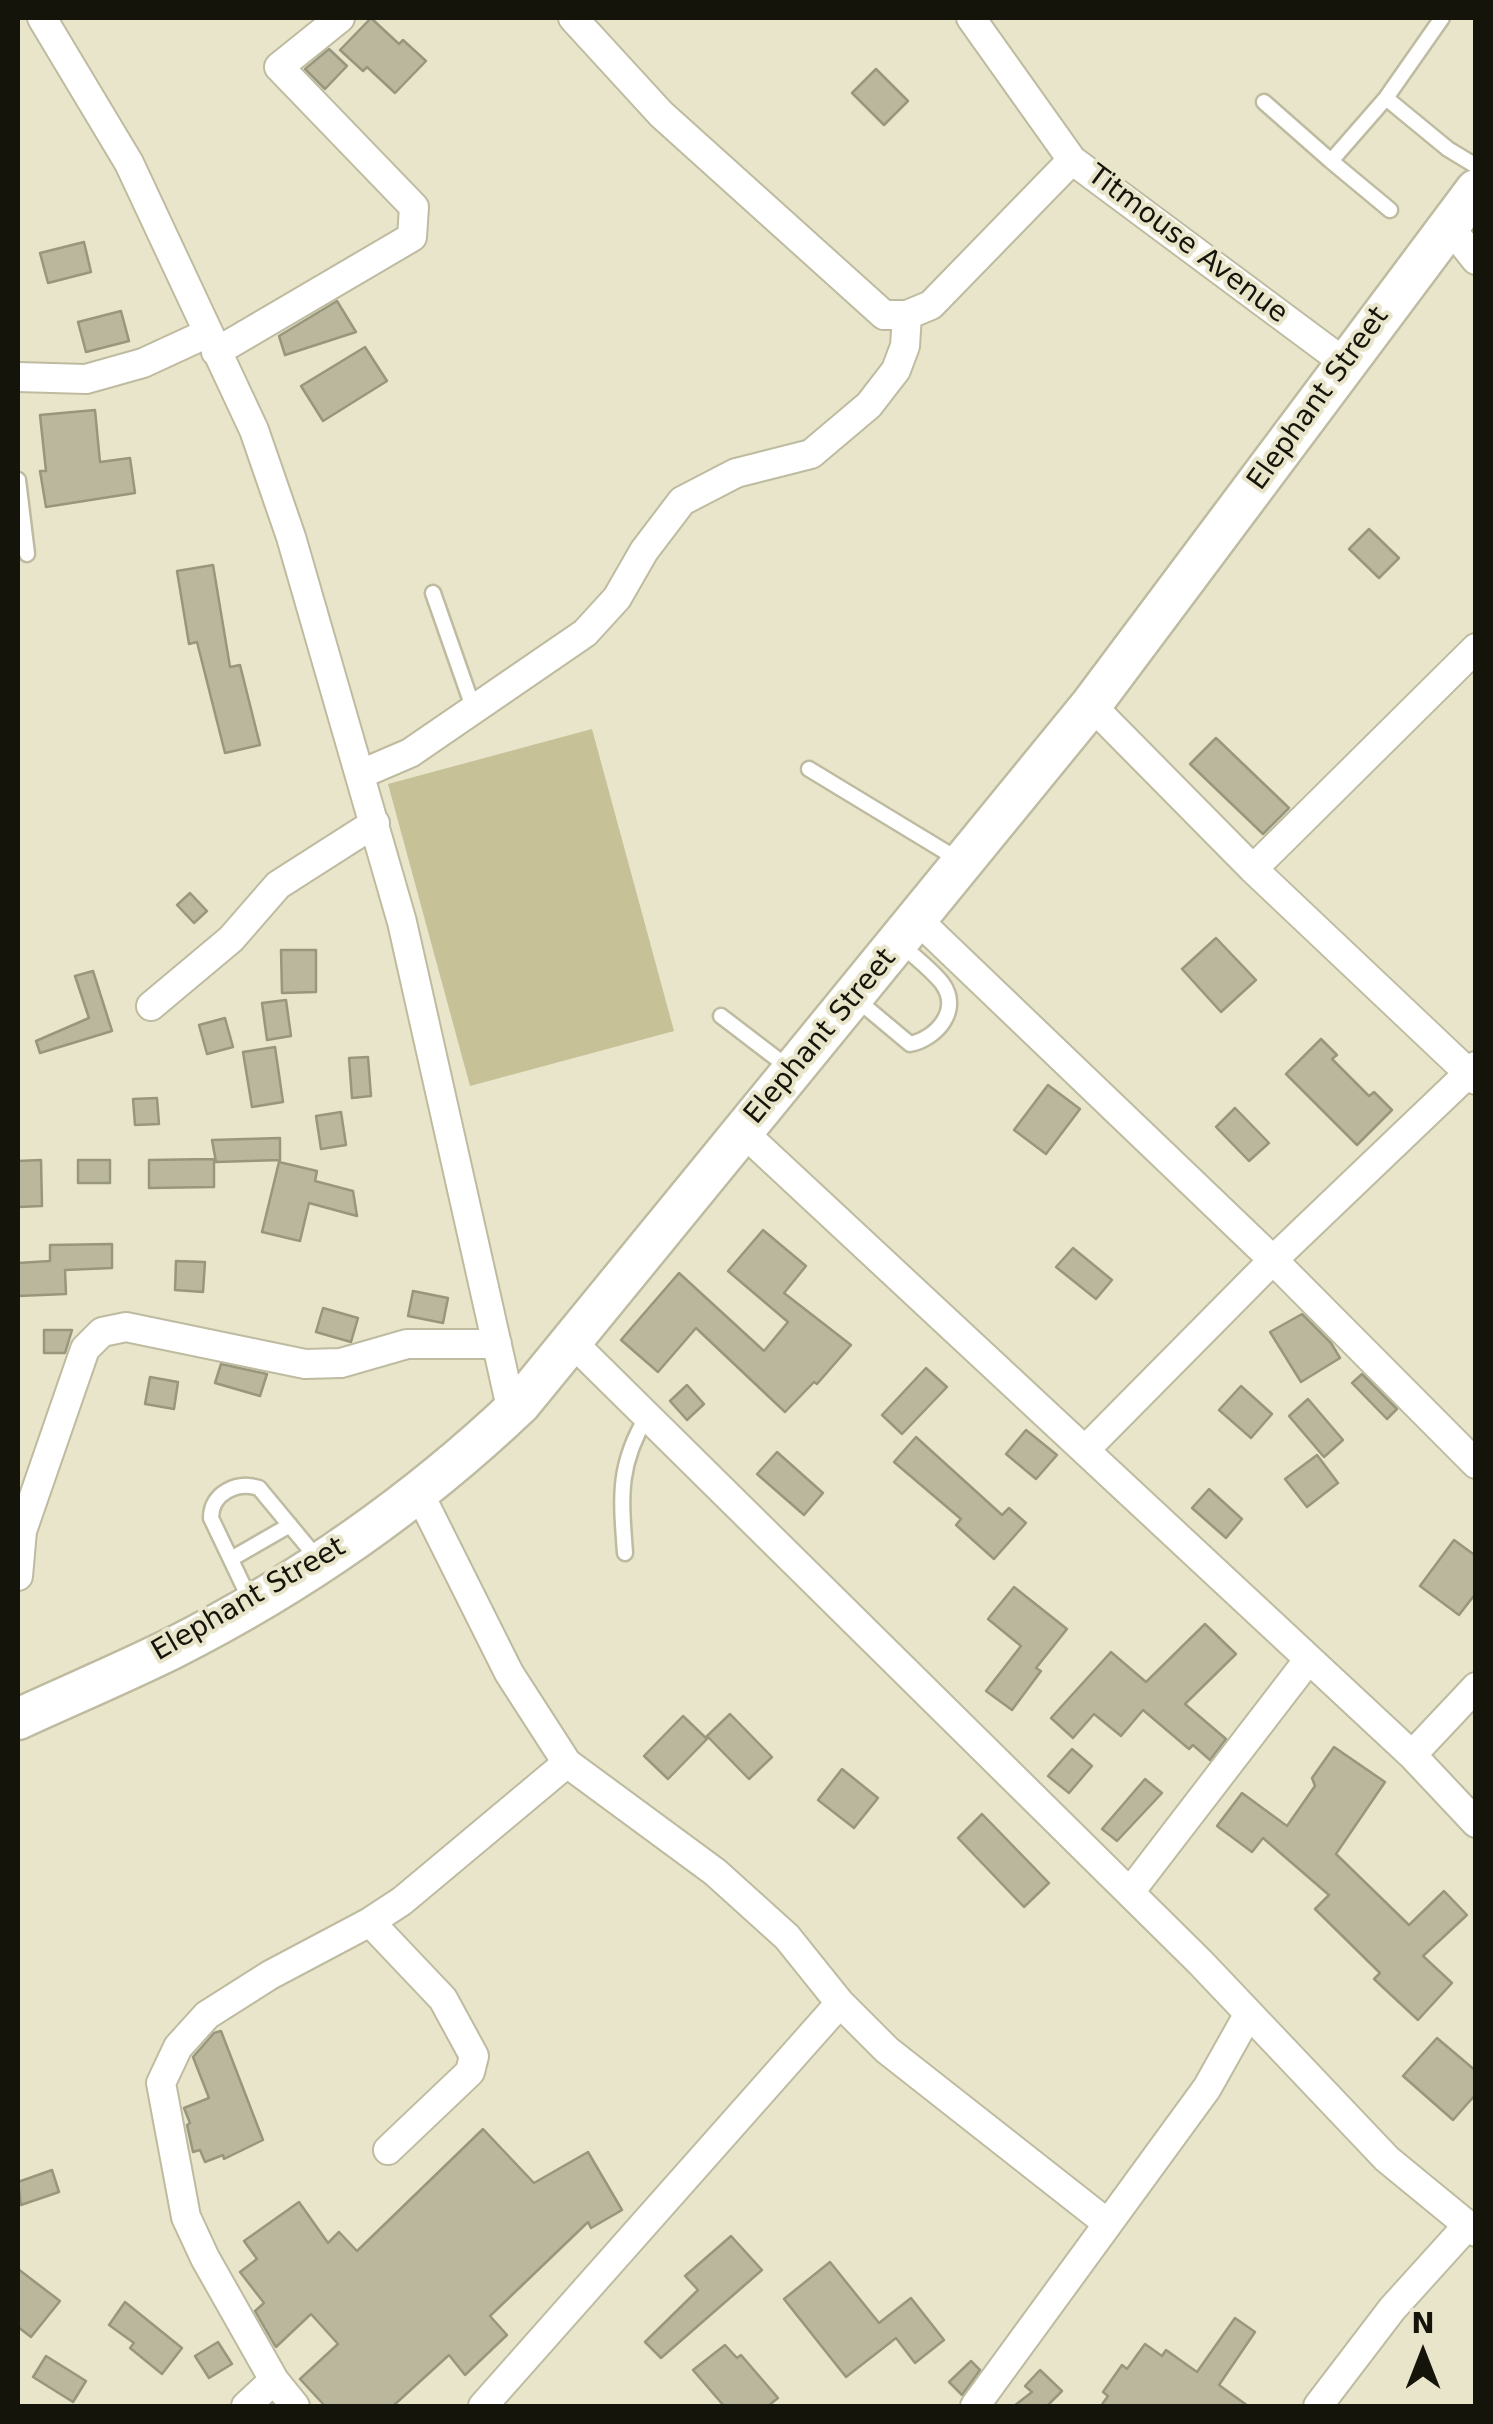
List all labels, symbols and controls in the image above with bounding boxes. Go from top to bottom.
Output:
street label: Titmouse Avenue [1080,159,1294,331]
street label: Elephant Street [1241,301,1397,497]
street label: Elephant Street [738,943,904,1131]
street label: Elephant Street [146,1531,352,1669]
north arrow [1373,2304,1473,2404]
text: N [1411,2307,1435,2340]

